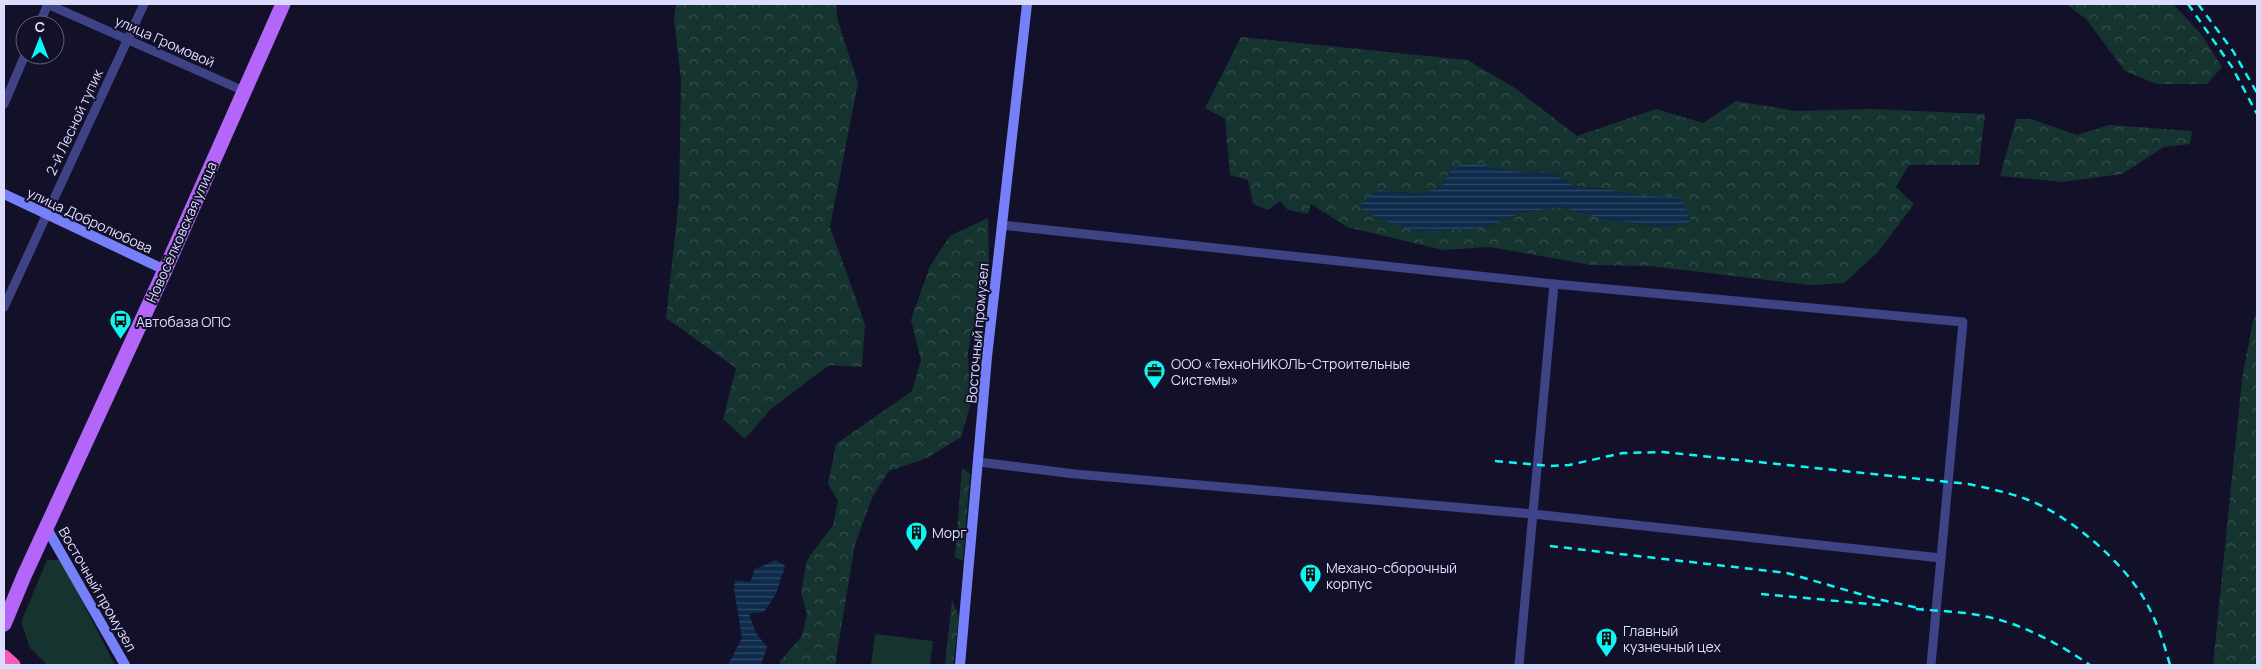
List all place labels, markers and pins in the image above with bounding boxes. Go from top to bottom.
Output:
bus stop icon: Автобаза ОПС [108,309,132,340]
place label: Автобаза ОПС [136,312,231,331]
place label: ООО «ТехноНИКОЛЬ-Строительные Системы» [1171,354,1410,389]
office icon: ООО «ТехноНИКОЛЬ-Строительные Системы» [1143,359,1167,390]
building icon: Морг [904,520,928,551]
place label: Морг [932,523,967,542]
place label: Механо-сборочный корпус [1326,558,1457,593]
building icon: Механо-сборочный корпус [1298,563,1322,594]
place label: Главный кузнечный цех [1623,621,1721,656]
building icon: Главный кузнечный цех [1595,626,1619,657]

